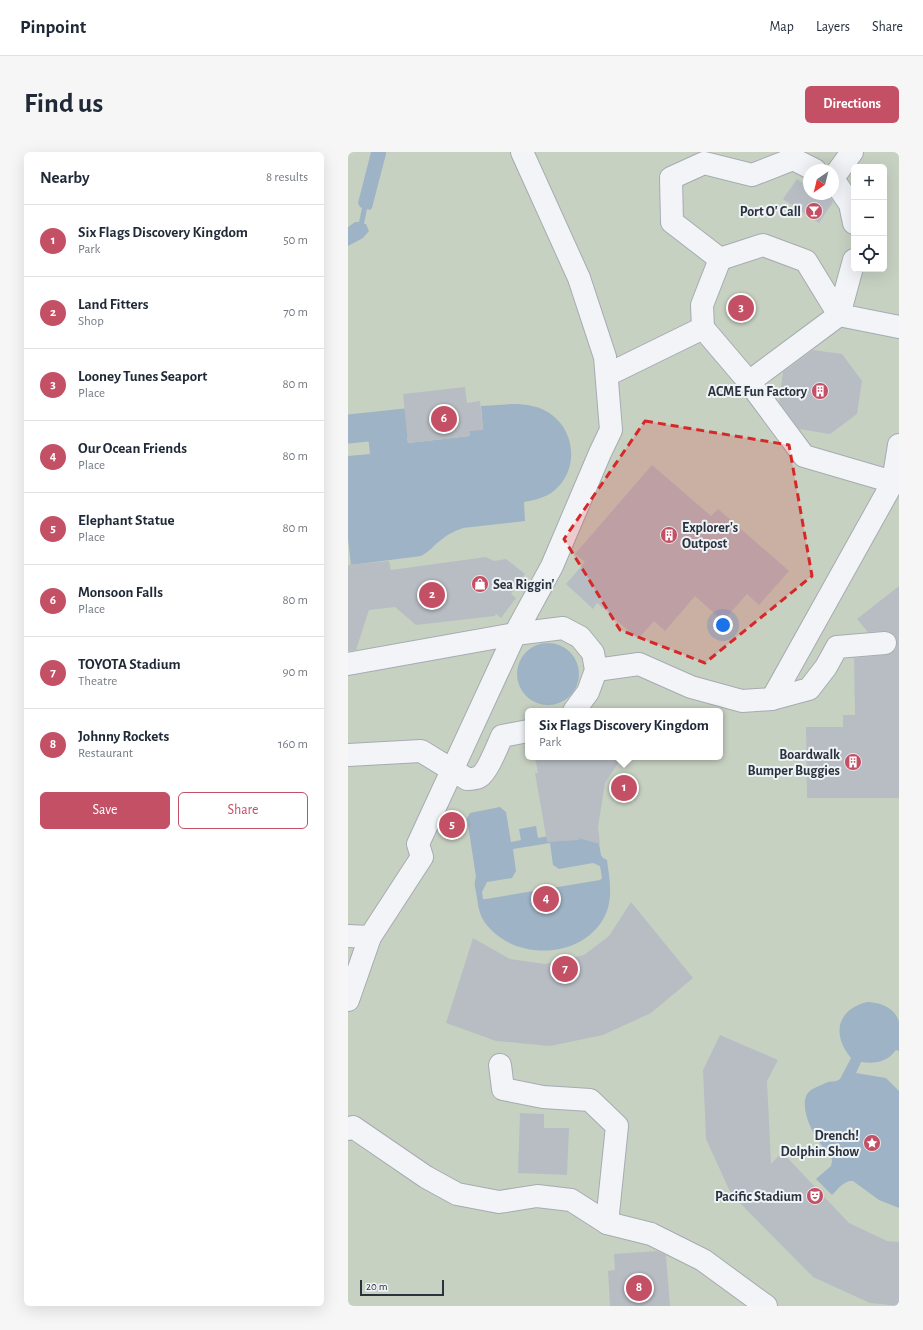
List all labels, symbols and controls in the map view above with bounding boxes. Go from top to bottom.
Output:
text: Pinpoint [20,18,86,37]
text: Map [769,20,794,34]
text: Layers [816,20,850,34]
text: Share [872,20,903,34]
button: Directions [805,86,899,123]
text: Find us [24,90,103,118]
north arrow [803,164,839,200]
map controls [851,164,887,272]
button: + [851,164,887,200]
text: Nearby [40,169,90,186]
text: 8 results [266,171,308,184]
button: − [851,200,887,236]
bar icon: Port O' Call [804,201,824,221]
place label: Port O' Call [740,205,801,219]
text: Six Flags Discovery Kingdom [78,225,248,240]
text: 1 [51,234,55,247]
text: 50 m [283,234,308,247]
button: locate [851,236,887,272]
text: Park [78,243,100,256]
pin: 3 [728,293,754,323]
text: Land Fitters [78,297,149,312]
text: 2 [50,306,56,319]
text: 70 m [283,306,308,319]
text: Shop [78,315,104,328]
text: Looney Tunes Seaport [78,369,207,384]
text: 3 [50,378,56,391]
text: 80 m [282,378,308,391]
building icon: ACME Fun Factory [810,381,830,401]
place label: ACME Fun Factory [708,385,808,399]
text: Place [78,387,105,400]
pin: 6 [431,404,457,434]
text: Our Ocean Friends [78,441,187,456]
text: 4 [50,450,56,463]
text: 80 m [282,450,308,463]
text: Place [78,459,105,472]
text: Elephant Statue [78,513,175,528]
place label: Explorer's Outpost [682,521,738,551]
text: 5 [50,522,56,535]
text: 80 m [282,522,308,535]
building icon: Explorer's Outpost [659,525,679,545]
text: Place [78,531,105,544]
shop icon: Sea Riggin' [470,574,490,594]
place label: Sea Riggin' [493,578,555,592]
pin: 2 [419,580,445,610]
text: Monsoon Falls [78,585,163,600]
text: 6 [50,594,56,607]
text: 80 m [282,594,308,607]
text: Place [78,603,105,616]
your location [713,615,733,635]
text: TOYOTA Stadium [78,657,181,672]
text: 7 [50,666,56,679]
text: 90 m [282,666,308,679]
text: Theatre [78,675,117,688]
popup [525,708,723,760]
text: Six Flags Discovery Kingdom [539,718,709,733]
text: Johnny Rockets [78,729,169,744]
text: Park [539,736,561,749]
text: 8 [50,738,56,751]
text: 160 m [278,738,308,751]
text: Restaurant [78,747,133,760]
place label: Boardwalk Bumper Buggies [747,748,840,778]
building icon: Boardwalk Bumper Buggies [843,752,863,772]
pin: 1 [611,773,637,803]
button: Save [40,792,170,829]
button: Share [178,792,308,829]
pin: 5 [439,810,465,840]
pin: 4 [533,884,559,914]
pin: 7 [552,954,578,984]
place label: Drench! Dolphin Show [781,1129,859,1159]
place icon: Drench! Dolphin Show [862,1133,882,1153]
theatre icon: Pacific Stadium [805,1186,825,1206]
place label: Pacific Stadium [715,1190,802,1204]
pin: 8 [626,1273,652,1303]
scale bar [360,1278,444,1297]
text: 20 m [366,1281,387,1292]

